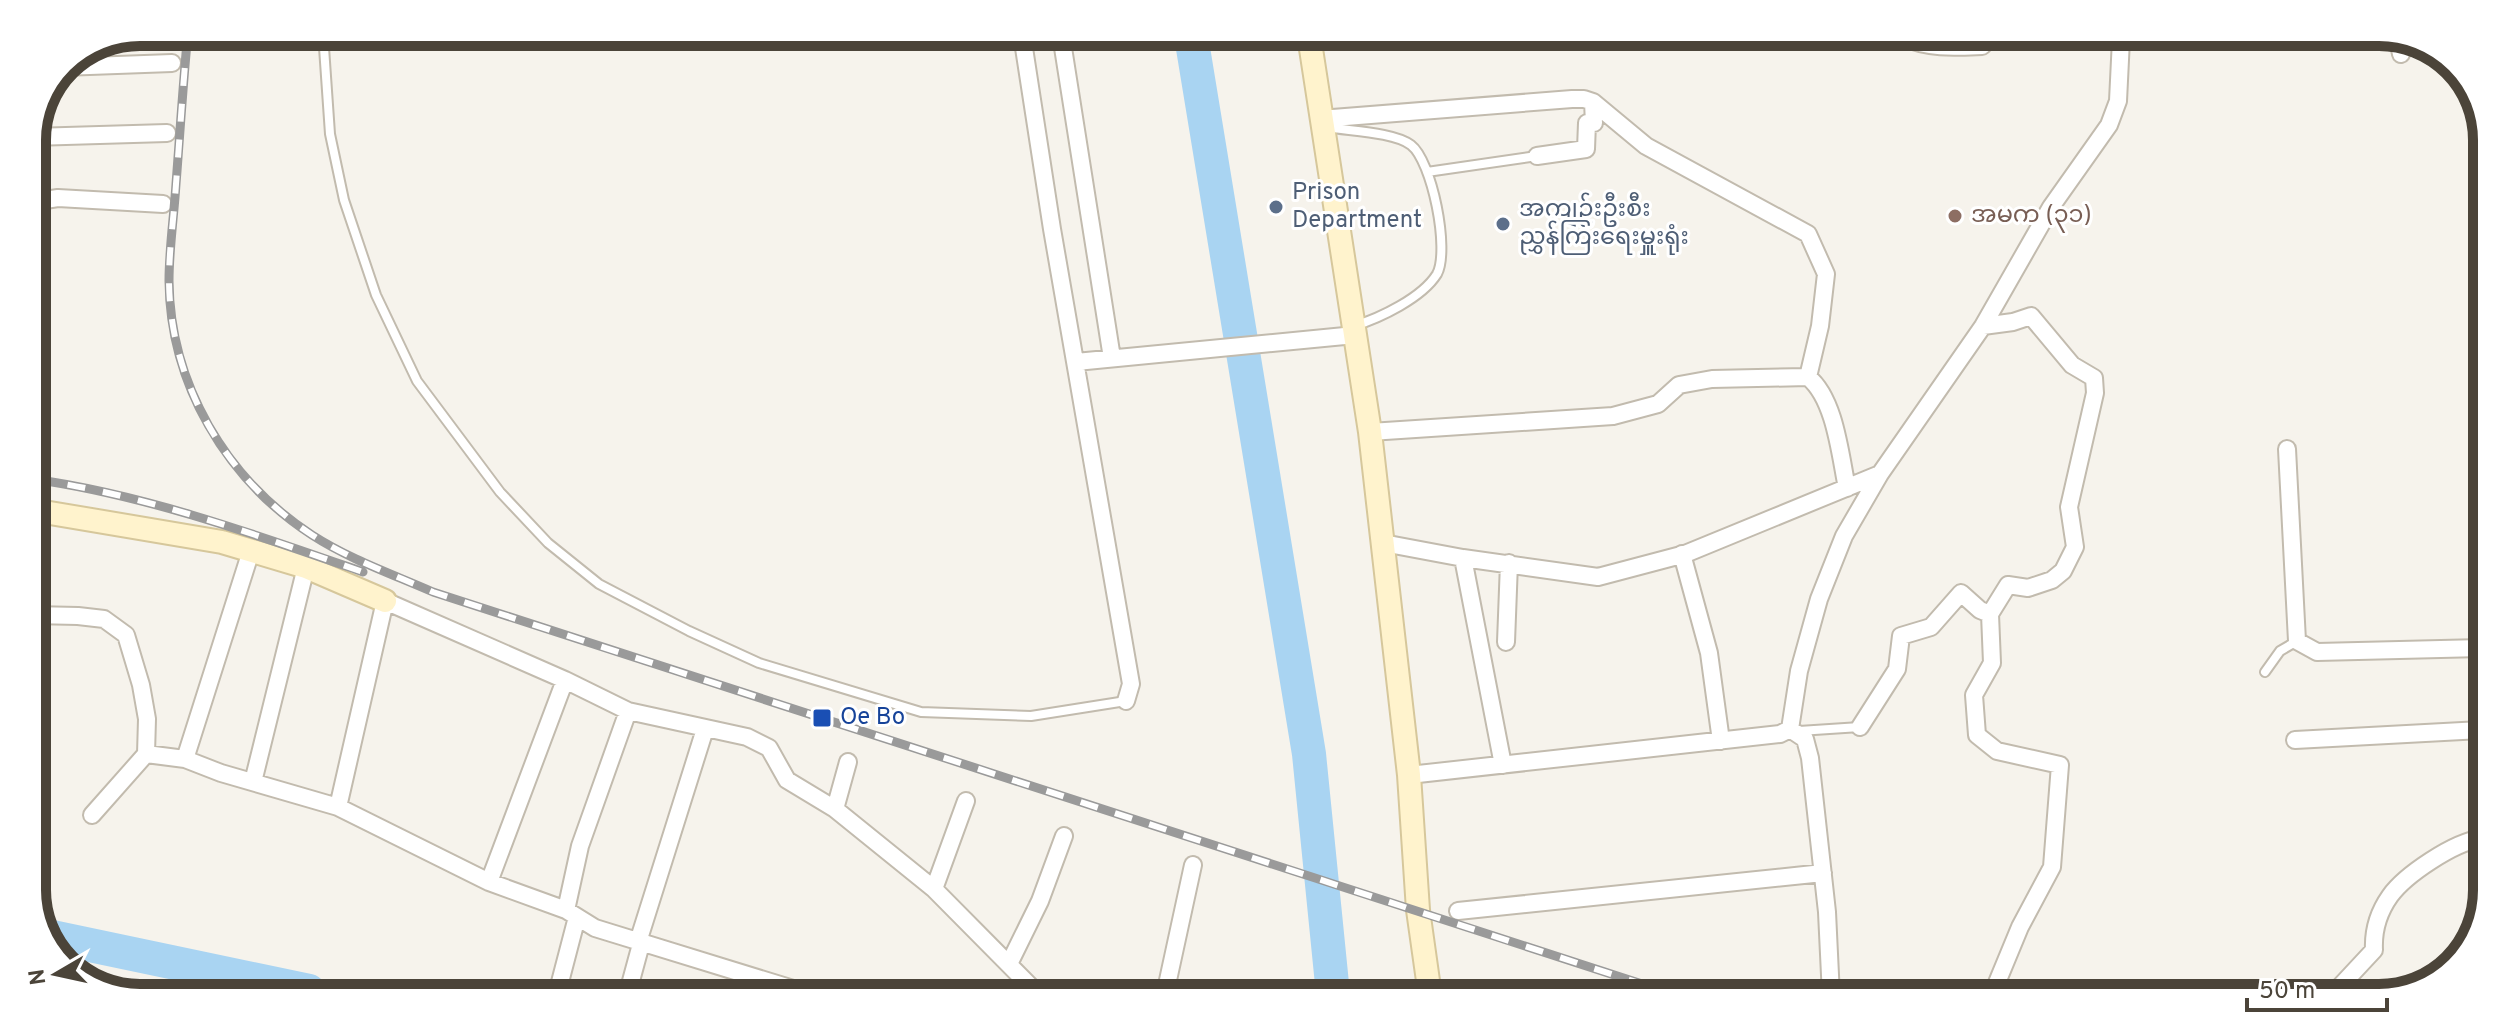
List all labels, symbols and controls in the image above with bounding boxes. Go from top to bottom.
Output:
place label: Prison Department [1292,178,1422,236]
place label: အကျဉ်းဦးစီး ညွှန်ကြးရေးမှူးရုံး [1519,192,1689,255]
marker: Prison Department [1267,198,1285,216]
place label: အမက (၃၁) [1971,201,2092,233]
marker: အမက (၃၁) [1946,207,1964,225]
marker: အကျဉ်းဦးစီး ညွှန်ကြးရေးမှူးရုံး [1494,215,1512,233]
place label: Oe Bo [840,703,905,733]
marker: Oe Bo [811,707,833,729]
north arrow [16,934,96,1014]
scale bar [2247,962,2387,1012]
text: N [24,967,53,987]
text: 50 m [2259,977,2315,1007]

